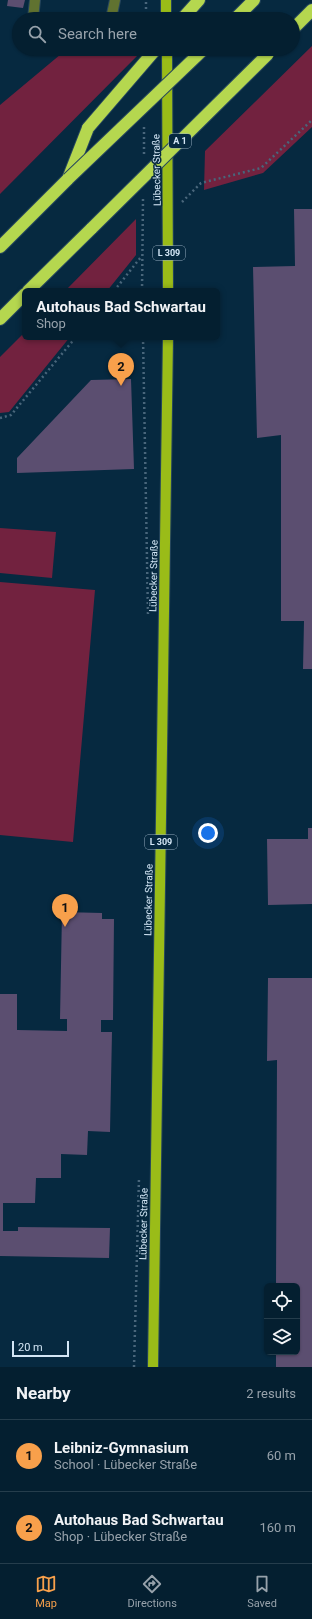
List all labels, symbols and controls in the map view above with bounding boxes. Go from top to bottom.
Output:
search box [12,12,300,56]
icon: search [26,23,48,45]
text: Search here [58,25,137,43]
street label: Lübecker Straße [150,134,163,206]
road number: A 1 [169,134,191,148]
road number: L 309 [153,246,185,260]
popup [22,288,220,340]
text: Autohaus Bad Schwartau [36,298,206,316]
text: Shop [36,316,66,331]
pin: 2 [108,353,134,386]
street label: Lübecker Straße [147,540,160,612]
your location [198,823,218,843]
road number: L 309 [145,835,177,849]
street label: Lübecker Straße [142,864,155,936]
pin: 1 [52,894,78,927]
street label: Lübecker Straße [137,1188,150,1260]
map controls [264,1283,300,1355]
button: locate [264,1283,300,1319]
button: layers [264,1319,300,1355]
scale bar [12,1339,69,1358]
text: 20 m [18,1341,43,1354]
text: Nearby [16,1383,71,1403]
text: 2 results [246,1386,296,1401]
text: Leibniz-Gymnasium [54,1439,189,1457]
text: 1 [25,1448,33,1463]
text: 60 m [267,1448,296,1463]
text: School · Lübecker Straße [54,1457,197,1472]
text: Autohaus Bad Schwartau [54,1511,224,1529]
text: 2 [25,1520,33,1535]
text: 160 m [259,1520,296,1535]
text: Shop · Lübecker Straße [54,1529,187,1544]
tab: Map [35,1573,57,1610]
tab: Directions [127,1573,177,1610]
tab: Saved [247,1573,277,1610]

